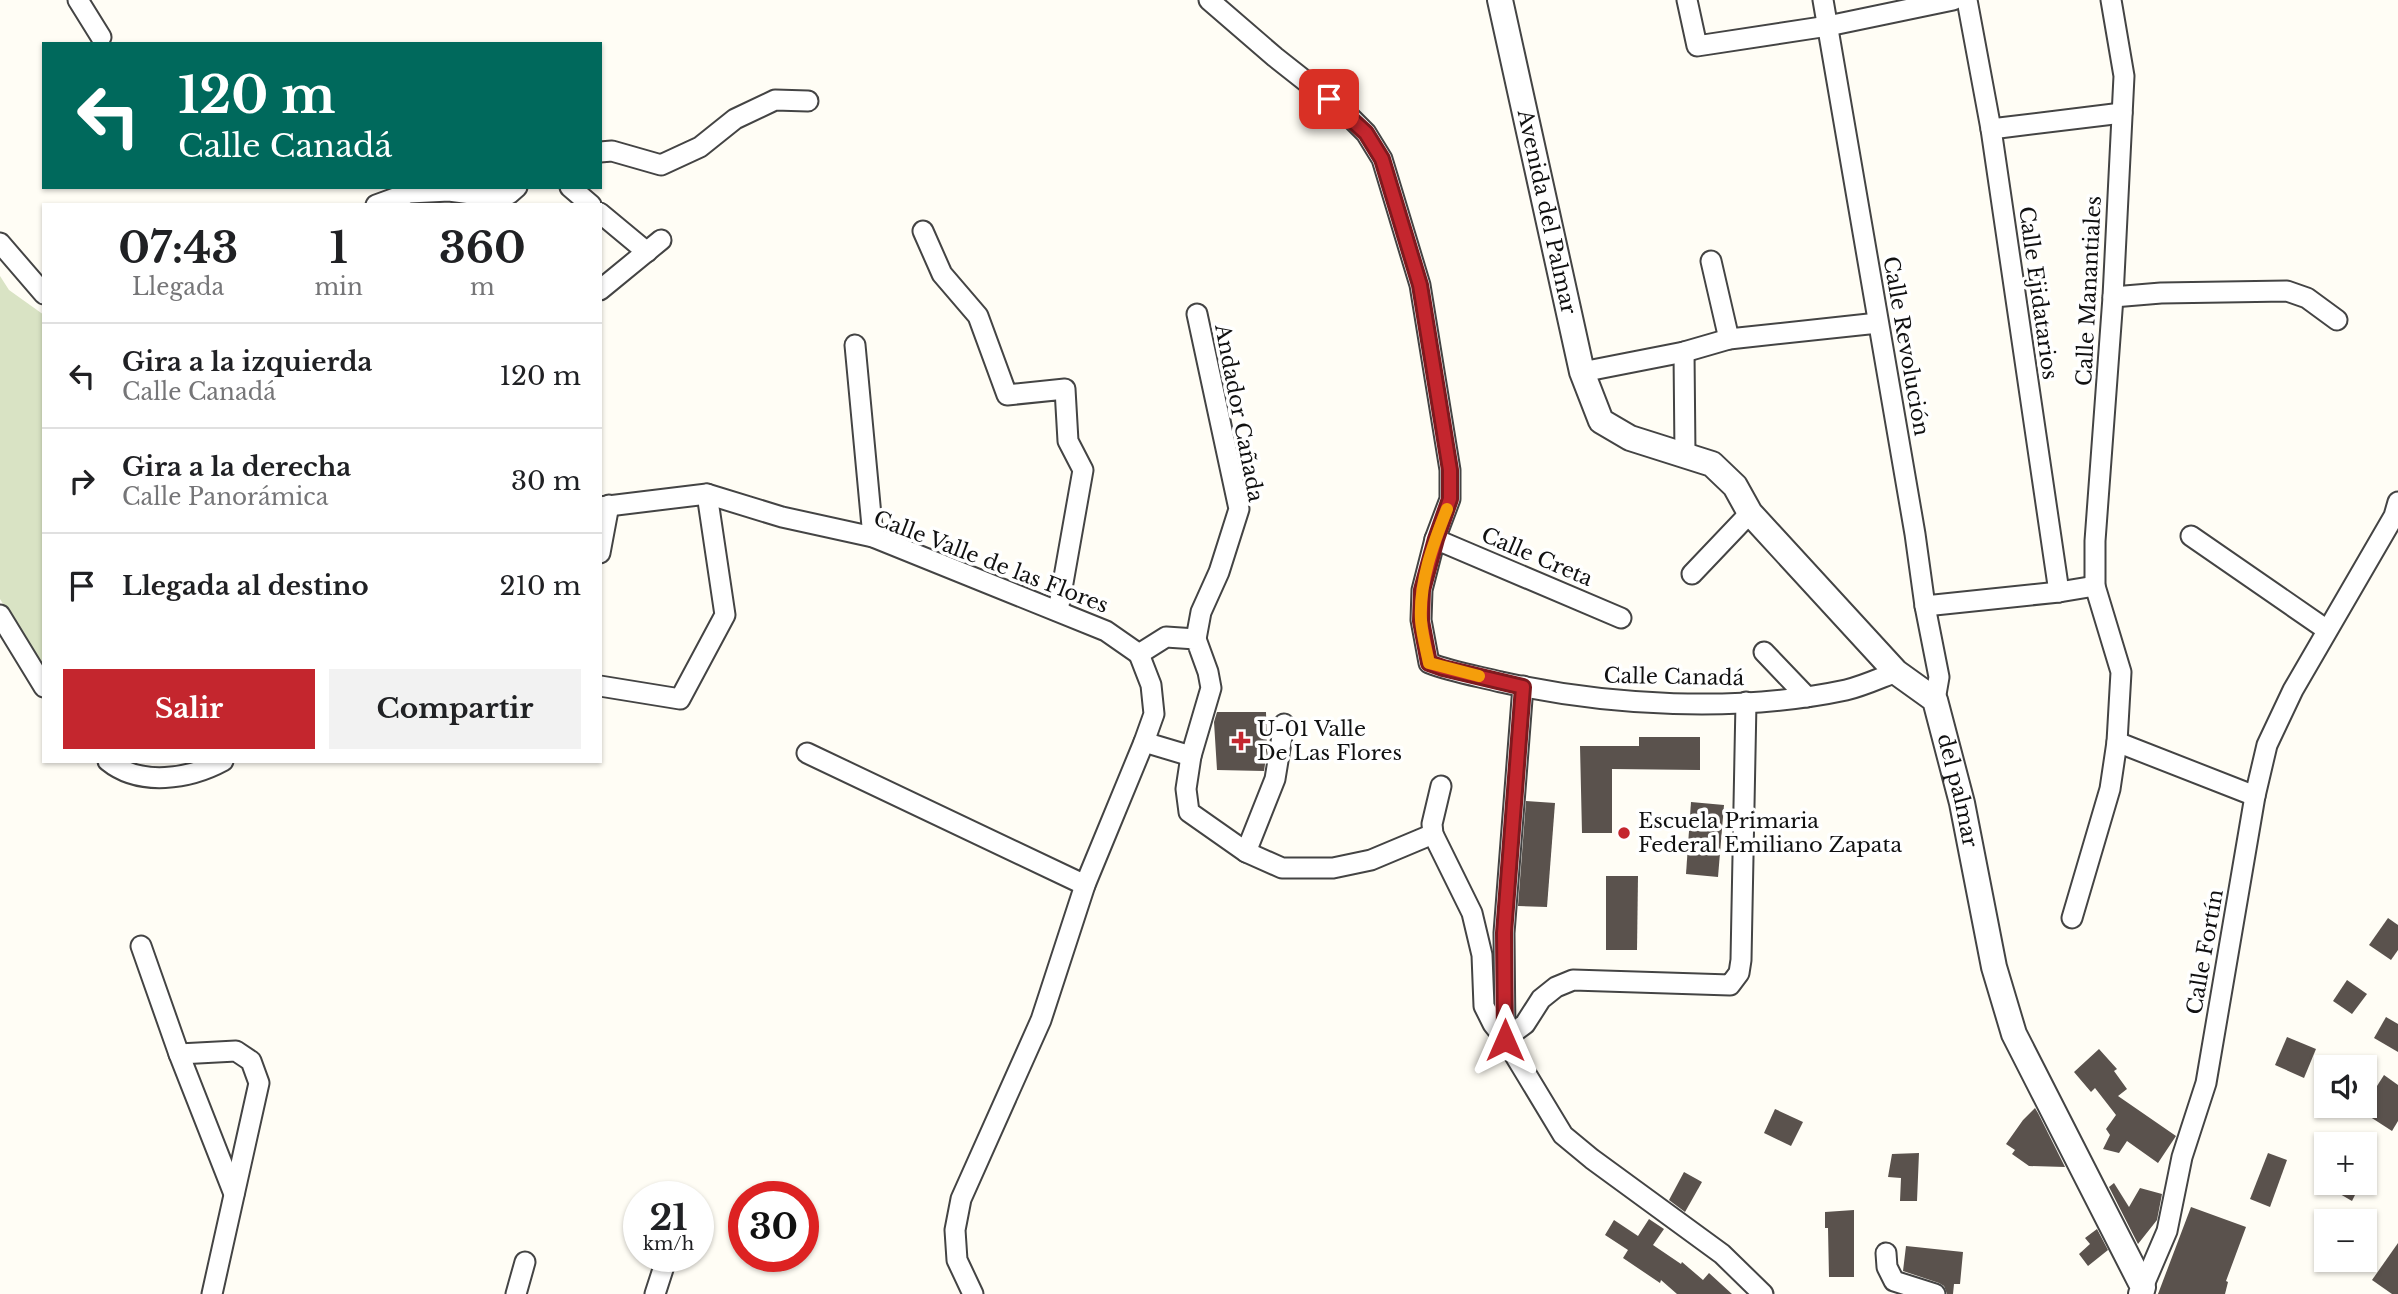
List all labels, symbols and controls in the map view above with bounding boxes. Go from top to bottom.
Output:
text: 120 m [178,65,336,126]
pin [1299,69,1359,129]
icon: left [63,70,154,161]
icon: arrive [1310,80,1348,118]
street label: Avenida del Palmar [1511,106,1582,317]
text: Calle Canadá [178,126,392,166]
street label: Calle Manantiales [2071,195,2107,387]
street label: Calle Ejidatarios [2013,205,2063,381]
text: 07:43 [118,222,238,274]
text: 1 [329,222,348,274]
text: 360 [439,222,526,274]
street label: Calle Revolución [1877,254,1935,438]
text: Llegada [132,273,224,301]
text: min [314,273,363,301]
text: m [470,273,495,301]
street label: Andador Cañada [1209,321,1269,504]
text: Gira a la izquierda [122,346,372,378]
icon: left [63,357,101,395]
text: 120 m [499,360,581,392]
text: Calle Canadá [122,378,276,406]
text: Gira a la derecha [122,451,351,483]
icon: right [63,462,101,500]
text: 30 m [511,465,581,497]
text: Calle Panorámica [122,483,328,511]
street label: Calle Valle de las Flores [870,505,1112,619]
street label: Calle Creta [1477,522,1597,592]
icon: arrive [63,567,101,605]
text: Llegada al destino [122,570,369,602]
text: 210 m [499,570,581,602]
street label: Calle Canadá [1603,663,1745,691]
button: Salir [63,669,315,749]
button: Compartir [329,669,581,749]
place label: U-01 Valle De Las Flores [1257,716,1402,766]
marker: U-01 Valle De Las Flores [1231,731,1251,751]
street label: del palmar [1931,731,1983,849]
place label: Escuela Primaria Federal Emiliano Zapata [1638,808,1902,858]
marker: Escuela Primaria Federal Emiliano Zapata [1616,825,1632,841]
street label: Calle Fortín [2181,887,2229,1017]
position arrow [1468,1003,1542,1077]
map controls [2314,1055,2377,1272]
button: sound [2314,1055,2377,1118]
button: + [2314,1132,2377,1195]
speed limit sign: 30 [728,1181,819,1272]
text: 21 [649,1196,688,1239]
button: − [2314,1209,2377,1272]
text: km/h [643,1233,694,1255]

